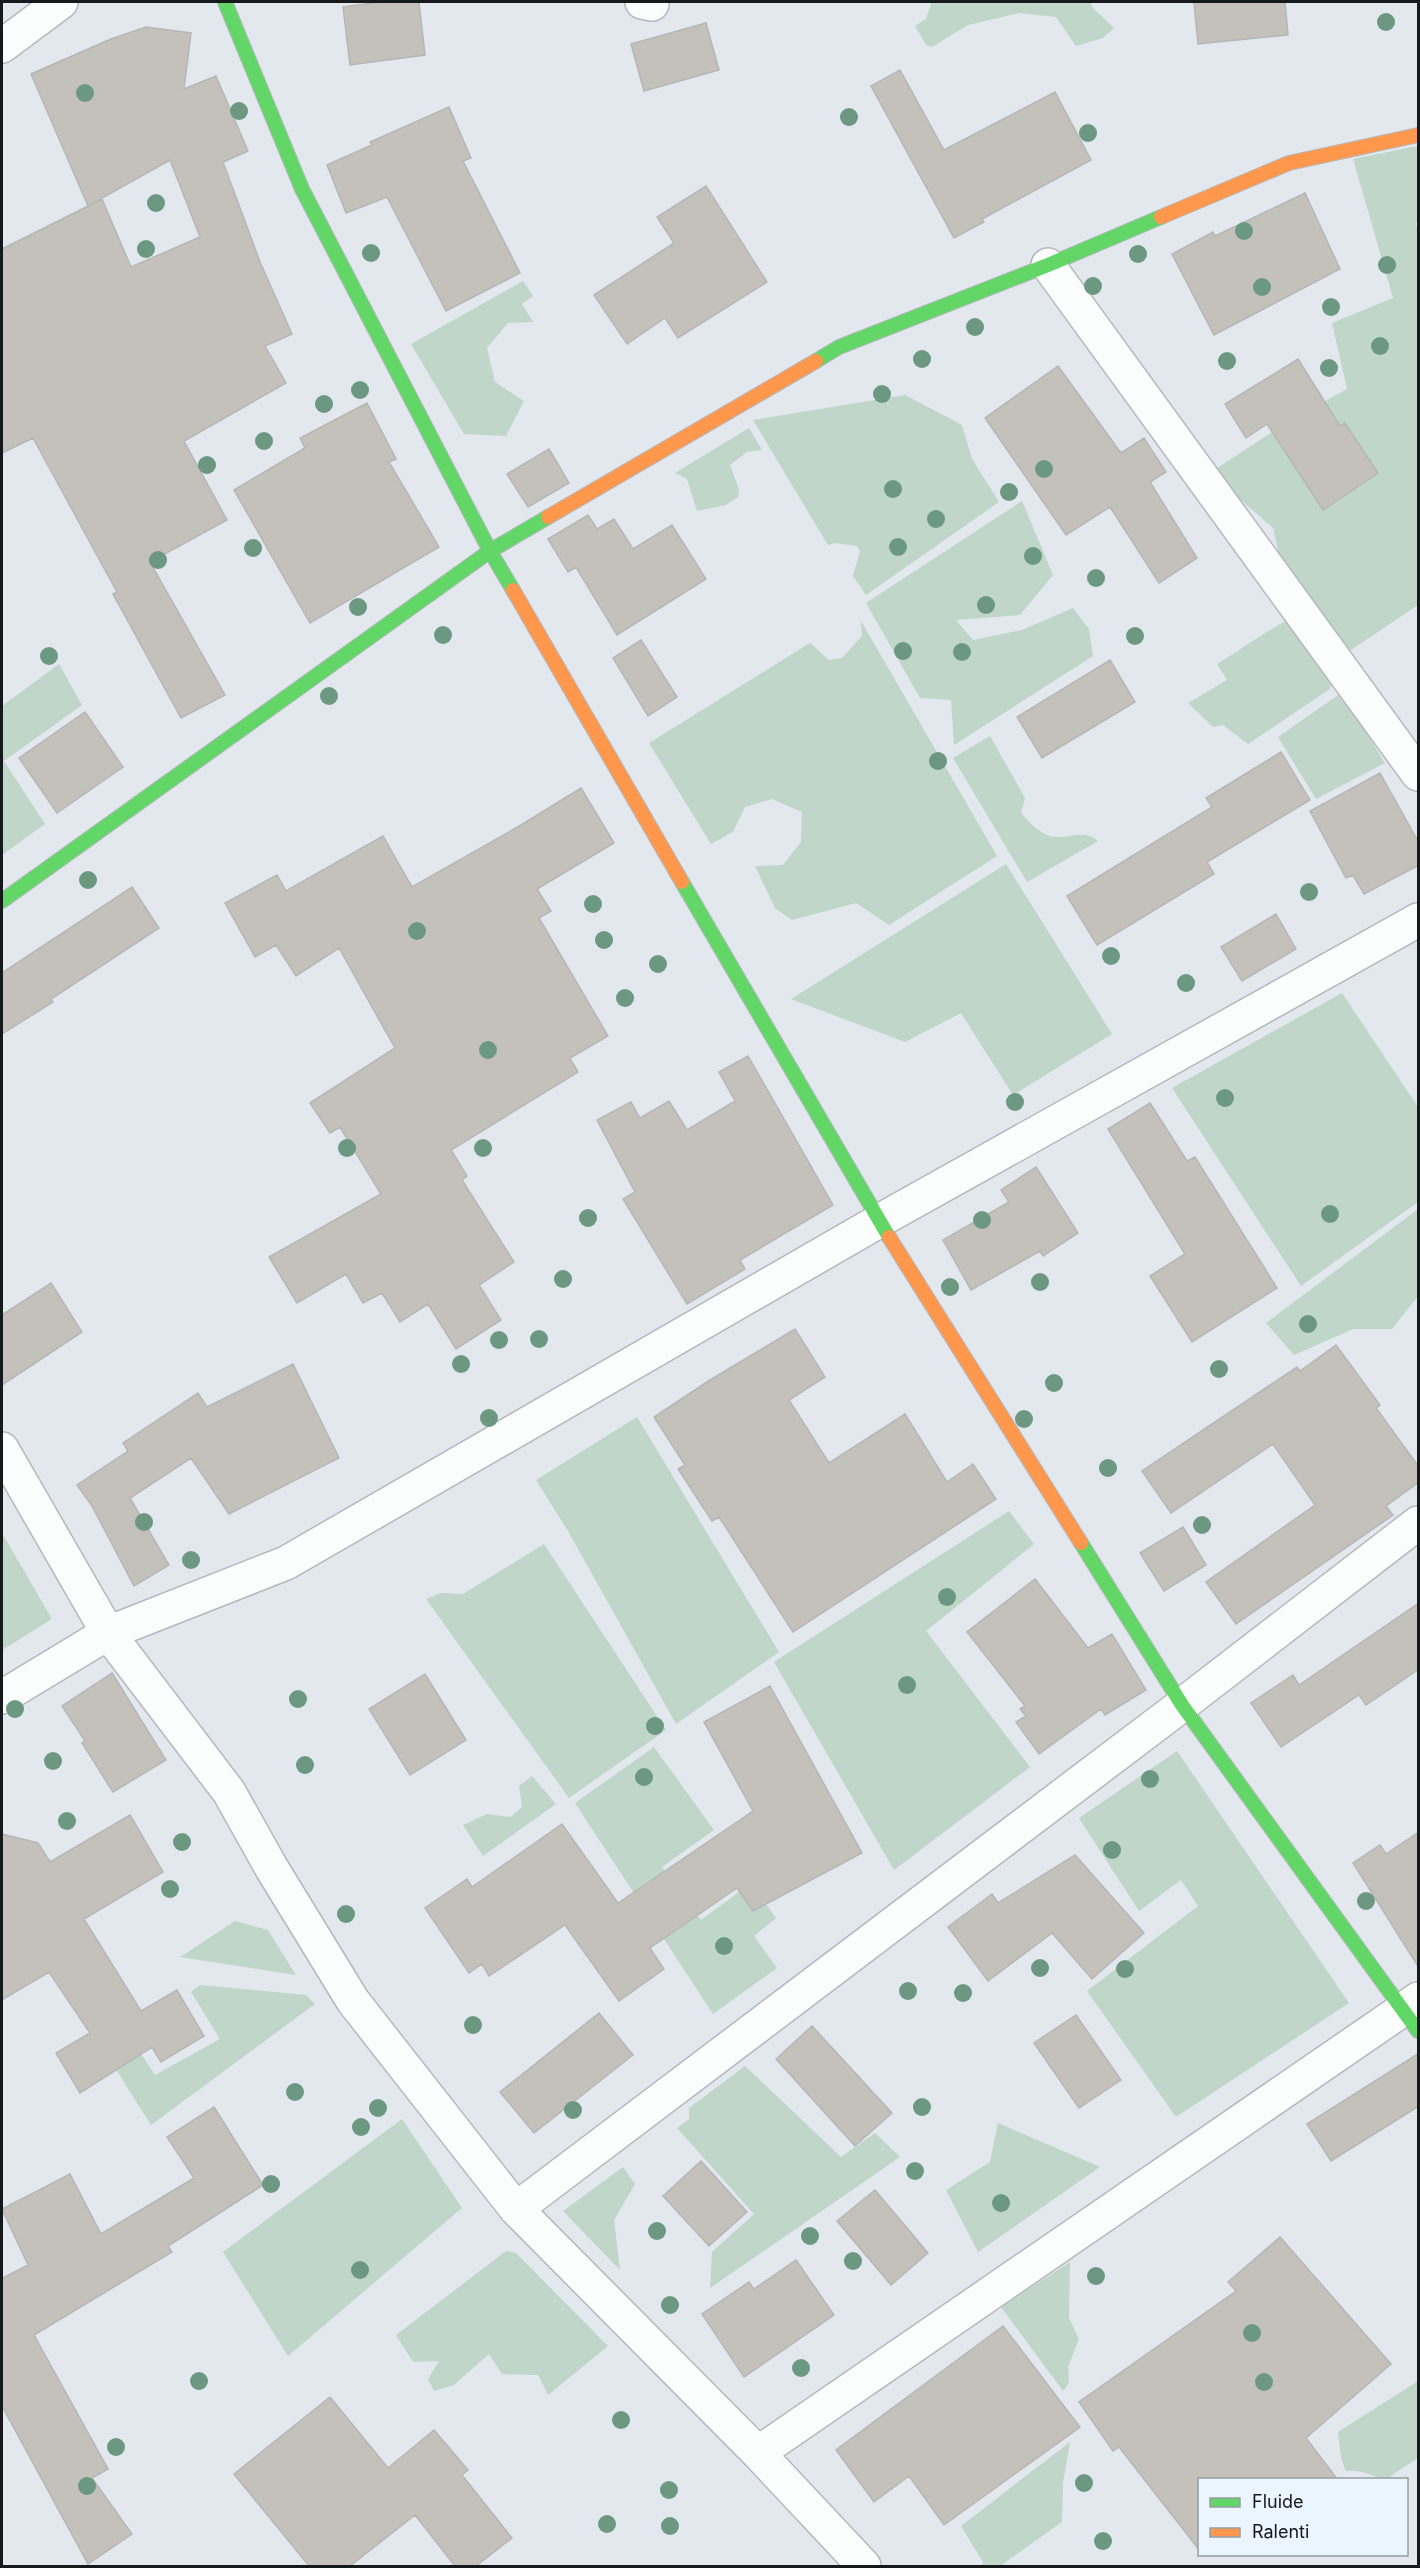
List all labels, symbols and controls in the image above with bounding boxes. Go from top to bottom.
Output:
legend [1198,2478,1408,2556]
text: Fluide [1252,2491,1304,2512]
text: Ralenti [1252,2521,1309,2542]

